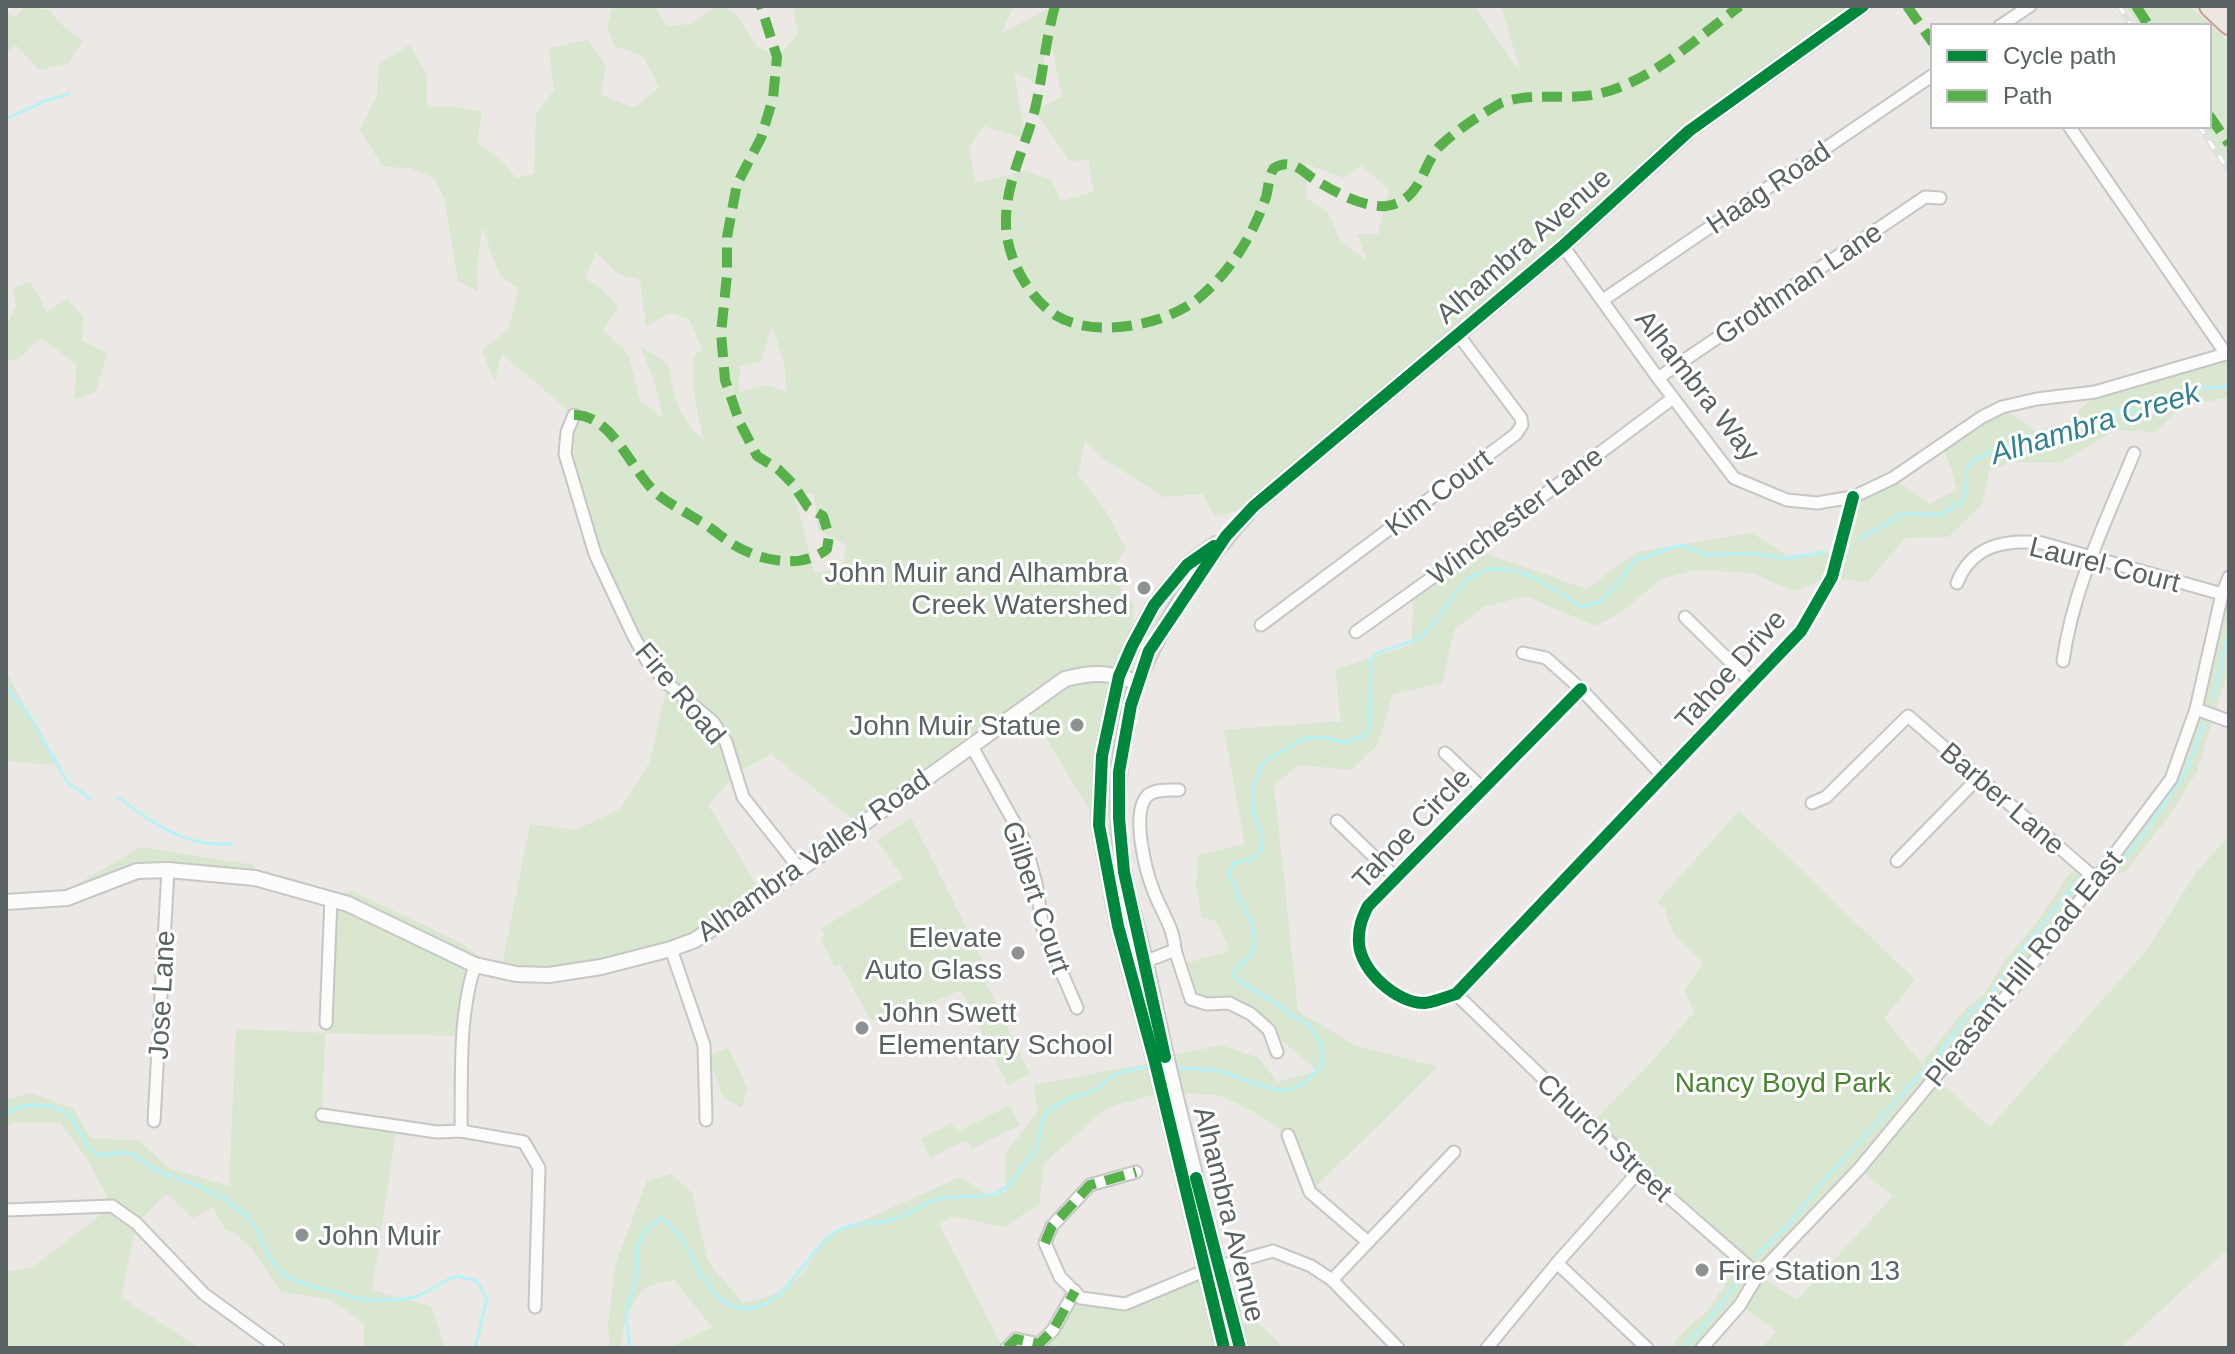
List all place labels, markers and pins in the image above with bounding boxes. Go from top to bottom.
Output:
place label: John Muir and Alhambra Creek Watershed [824,557,1128,620]
marker: John Muir and Alhambra Creek Watershed [1135,579,1153,597]
place label: John Muir Statue [849,710,1061,741]
marker: John Muir Statue [1068,716,1086,734]
place label: Elevate Auto Glass [865,922,1002,985]
marker: Elevate Auto Glass [1009,944,1027,962]
place label: John Swett Elementary School [878,997,1113,1060]
marker: John Swett Elementary School [853,1019,871,1037]
place label: John Muir [318,1220,441,1251]
marker: John Muir [293,1226,311,1244]
place label: Fire Station 13 [1718,1255,1900,1286]
marker: Fire Station 13 [1693,1261,1711,1279]

